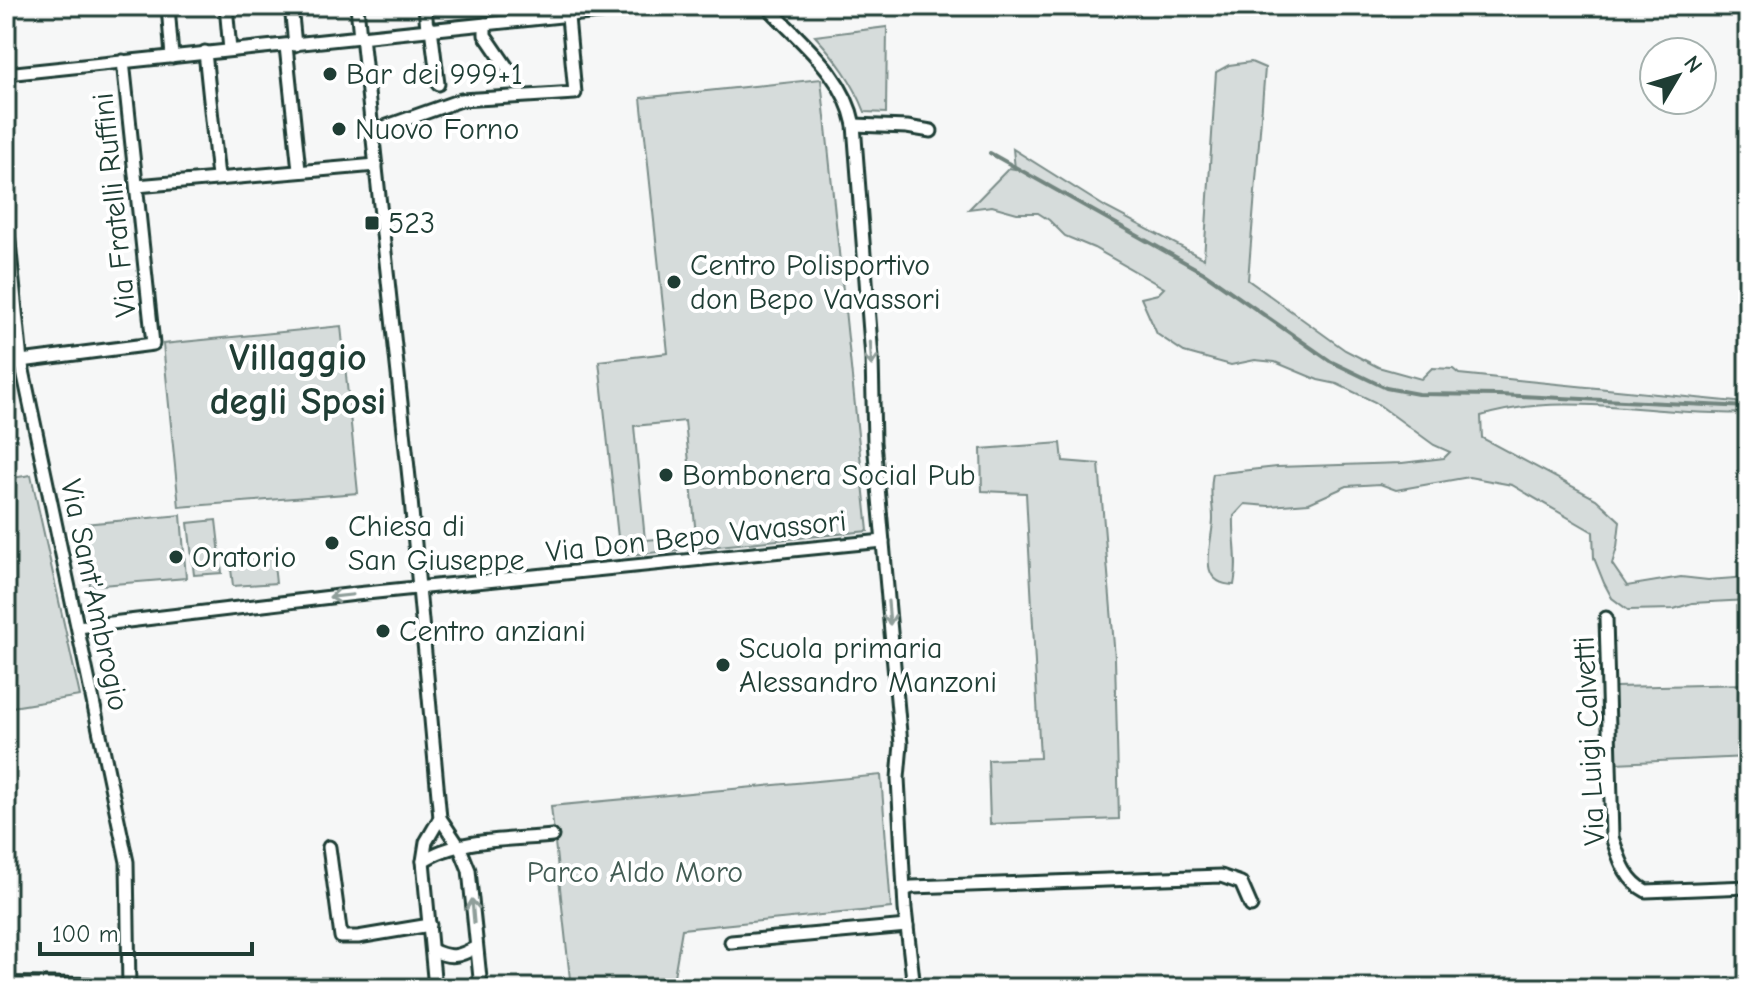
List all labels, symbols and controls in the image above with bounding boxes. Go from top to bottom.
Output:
north arrow [1638,36,1718,116]
text: N [1678,51,1708,78]
place label: Bar dei 999+1 [346,57,523,92]
marker: Bar dei 999+1 [321,65,339,83]
street label: Via Fratelli Ruffini [85,91,144,319]
place label: Nuovo Forno [355,112,519,147]
marker: Nuovo Forno [330,120,348,138]
place label: 523 [388,206,435,241]
marker: 523 [363,214,381,232]
place label: Centro Polisportivo don Bepo Vavassori [690,248,941,317]
marker: Centro Polisportivo don Bepo Vavassori [665,273,683,291]
district label: Villaggio degli Sposi [210,336,386,424]
one-way arrow [864,340,879,367]
place label: Bombonera Social Pub [682,458,976,493]
marker: Bombonera Social Pub [657,466,675,484]
street label: Via Sant'Ambrogio [53,476,136,714]
street label: Via Don Bepo Vavassori [544,503,848,570]
place label: Chiesa di San Giuseppe [348,509,525,578]
marker: Chiesa di San Giuseppe [323,534,341,552]
place label: Oratorio [192,540,296,575]
marker: Oratorio [167,548,185,566]
one-way arrow [328,588,354,603]
one-way arrow [882,599,897,626]
place label: Centro anziani [399,614,586,649]
marker: Centro anziani [374,622,392,640]
place label: Scuola primaria Alessandro Manzoni [739,631,997,700]
street label: Via Luigi Calvetti [1567,636,1612,846]
marker: Scuola primaria Alessandro Manzoni [714,656,732,674]
park label: Parco Aldo Moro [527,855,743,890]
one-way arrow [465,898,480,924]
scale bar [40,906,252,956]
text: 100 m [52,920,119,948]

